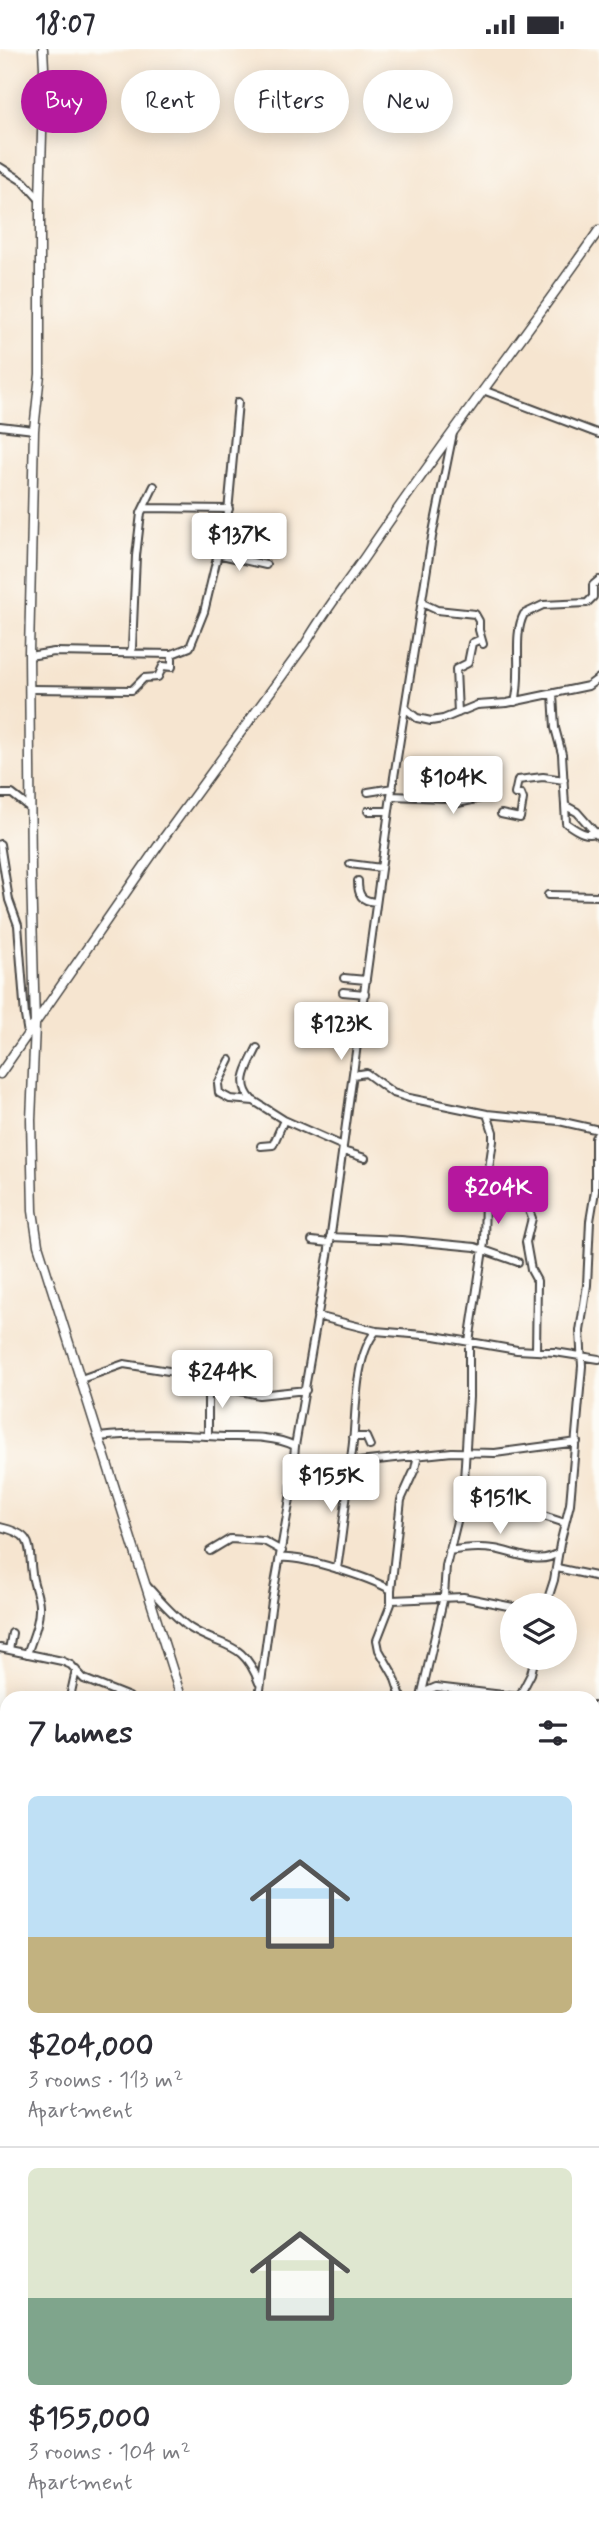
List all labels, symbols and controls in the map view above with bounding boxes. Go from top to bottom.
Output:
text: 18:07 [35,8,95,42]
chip: Buy [21,70,107,133]
chip: Rent [121,70,220,133]
chip: Filters [234,70,349,133]
chip: New [363,70,453,133]
pin: $137K [190,513,288,573]
text: $137K [208,521,270,551]
pin: $104K [404,757,502,816]
text: $104K [420,764,486,794]
pin: $123K [292,1003,390,1062]
text: $123K [310,1010,372,1040]
pin: $204K [449,1167,547,1226]
text: $204K [464,1174,532,1204]
pin: $244K [173,1351,271,1410]
text: $244K [188,1358,256,1388]
pin: $155K [282,1455,380,1514]
text: $155K [298,1462,364,1492]
pin: $151K [451,1477,549,1536]
text: $151K [469,1484,531,1514]
map controls [500,1593,577,1670]
button: layers [500,1593,577,1670]
text: 7 homes [28,1714,133,1753]
icon: filters [534,1714,572,1752]
icon: home [237,1841,363,1967]
text: $204,000 [28,2027,154,2066]
text: 3 rooms · 113 m² [28,2066,183,2096]
text: Apartment [28,2096,133,2126]
icon: home [237,2213,363,2339]
text: $155,000 [28,2399,150,2438]
text: 3 rooms · 104 m² [28,2438,191,2468]
text: Apartment [28,2468,133,2498]

